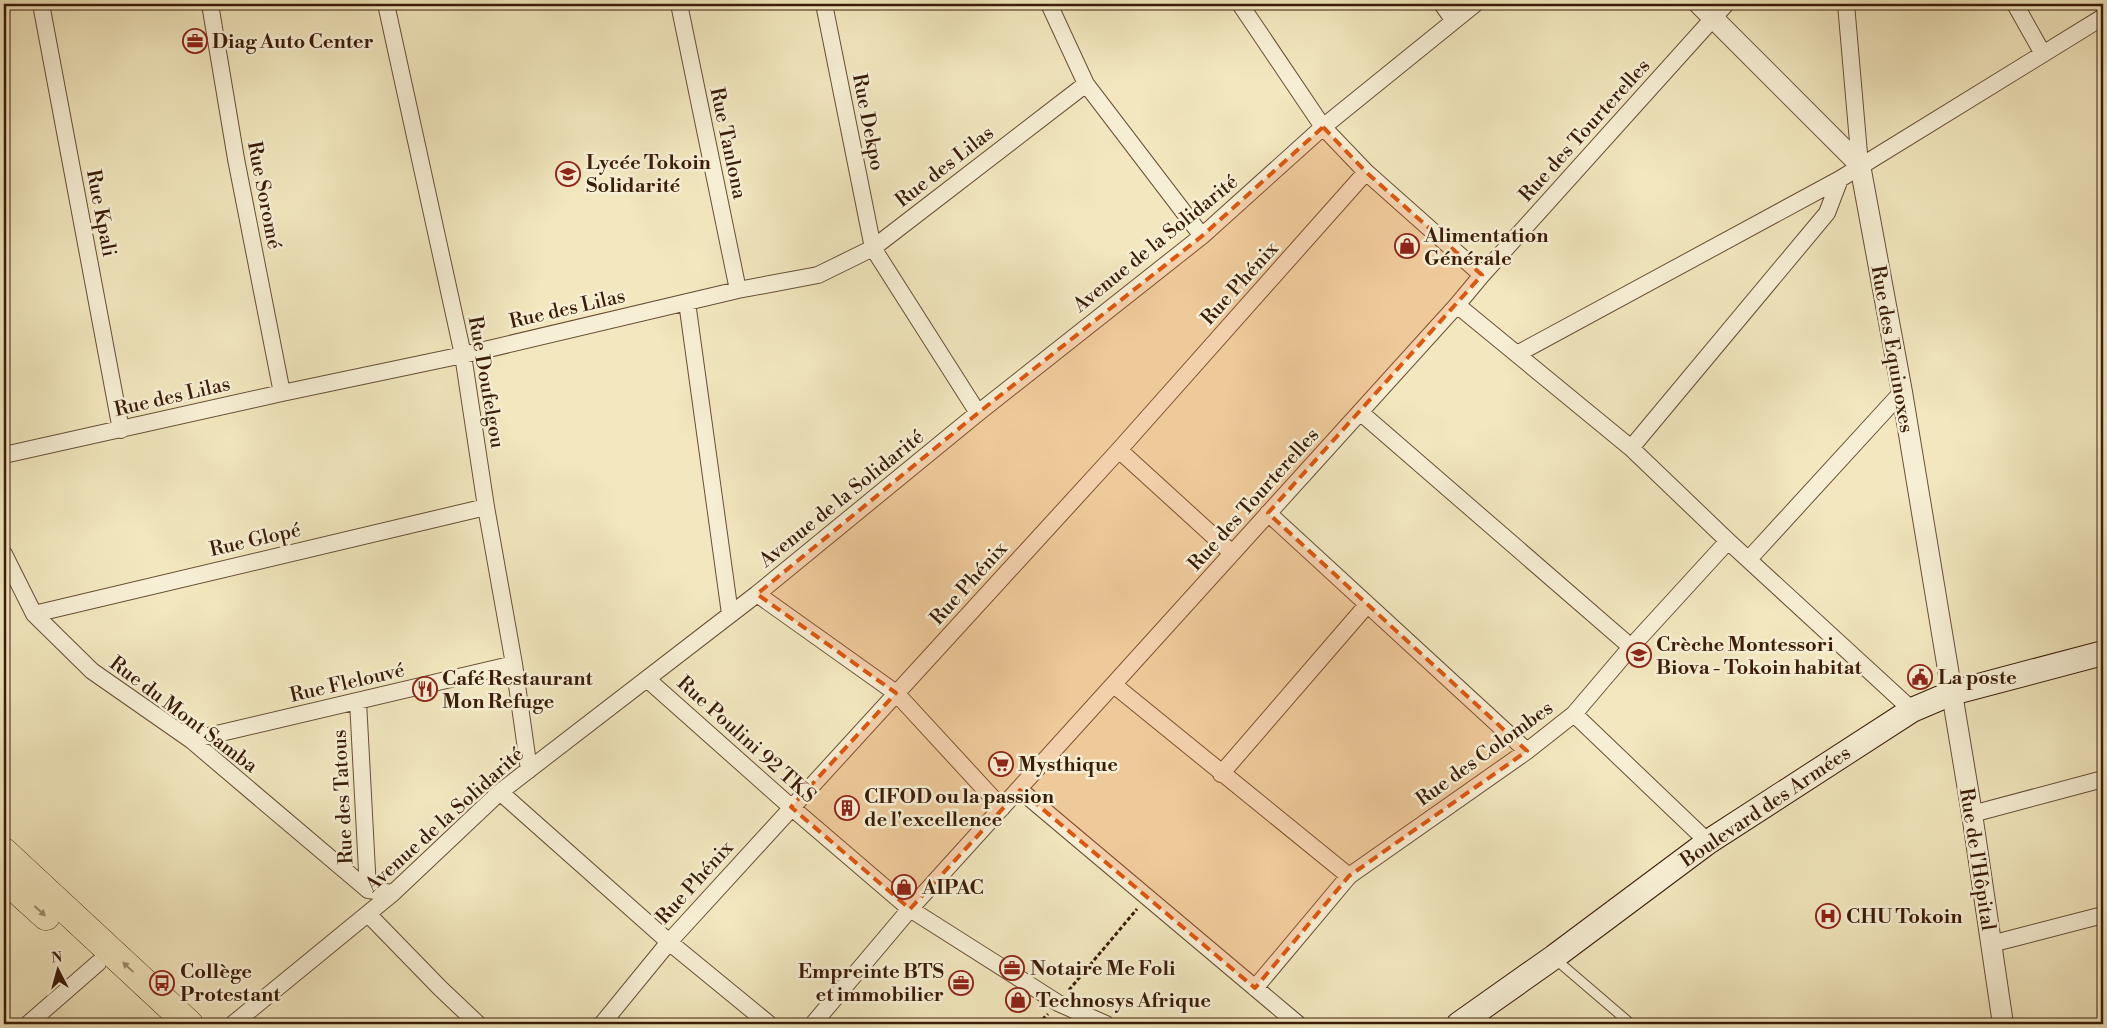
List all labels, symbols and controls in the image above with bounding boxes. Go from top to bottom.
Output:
office icon: Diag Auto Center [182,28,208,54]
place label: Diag Auto Center [212,30,374,55]
street label: Rue des Tourterelles [1514,54,1656,208]
street label: Rue Dekpo [846,72,889,173]
street label: Rue Tanlona [703,85,752,202]
street label: Rue des Lilas [891,121,999,213]
street label: Rue Soromé [241,139,286,251]
place label: Lycée Tokoin Solidarité [586,151,712,199]
school or university icon: Lycée Tokoin Solidarité [555,161,581,187]
street label: Rue Kpali [80,168,121,259]
street label: Avenue de la Solidarité [1068,170,1243,319]
place label: Alimentation Générale [1423,224,1549,272]
shop icon: Alimentation Générale [1394,233,1420,259]
street label: Rue Phénix [1196,236,1285,331]
street label: Rue des Equinoxes [1865,264,1919,435]
street label: Rue des Lilas [507,284,628,335]
street label: Rue Doufelgou [462,314,510,451]
street label: Rue des Lilas [112,372,233,423]
street label: Rue des Tourterelles [1183,423,1325,577]
street label: Avenue de la Solidarité [754,425,929,574]
street label: Rue Glopé [207,518,303,563]
street label: Rue Phénix [925,536,1014,631]
place label: Crèche Montessori Biova - Tokoin habitat [1656,633,1863,681]
school or university icon: Crèche Montessori Biova - Tokoin habitat [1626,642,1652,668]
street label: Rue du Mont Samba [104,651,263,780]
street label: Rue Flelouvé [288,658,407,709]
public building icon: La poste [1907,664,1933,690]
place label: La poste [1938,666,2017,691]
place label: Café Restaurant Mon Refuge [442,667,593,715]
street label: Rue Poulini 92 TKS [671,671,821,809]
restaurant icon: Café Restaurant Mon Refuge [412,676,438,702]
street label: Rue des Colombes [1411,696,1558,812]
street label: Rue des Tatous [327,729,360,865]
street label: Boulevard des Armées [1675,741,1856,874]
street label: Avenue de la Solidarité [360,742,530,899]
supermarket icon: Mysthique [988,751,1014,777]
place label: Mysthique [1018,753,1118,778]
place label: CIFOD ou la passion de l'excellence [864,785,1055,833]
street label: Rue de l'Hôpital [1953,786,2000,932]
building icon: CIFOD ou la passion de l'excellence [834,795,860,821]
street label: Rue Phénix [651,835,740,930]
shop icon: AIPAC [891,874,917,900]
place label: AIPAC [921,876,984,901]
hospital icon: CHU Tokoin [1815,903,1841,929]
one-way arrow [34,905,46,917]
place label: CHU Tokoin [1846,905,1963,930]
north arrow [32,946,82,996]
text: N [50,949,63,968]
office icon: Notaire Me Foli [999,955,1025,981]
place label: Notaire Me Foli [1030,957,1176,982]
place label: Collège Protestant [180,960,281,1008]
place label: Empreinte BTS et immobilier [798,960,944,1008]
one-way arrow [123,961,135,973]
bus stop icon: Collège Protestant [149,970,175,996]
office icon: Empreinte BTS et immobilier [948,970,974,996]
shop icon: Technosys Afrique [1005,987,1031,1013]
place label: Technosys Afrique [1036,989,1211,1014]

